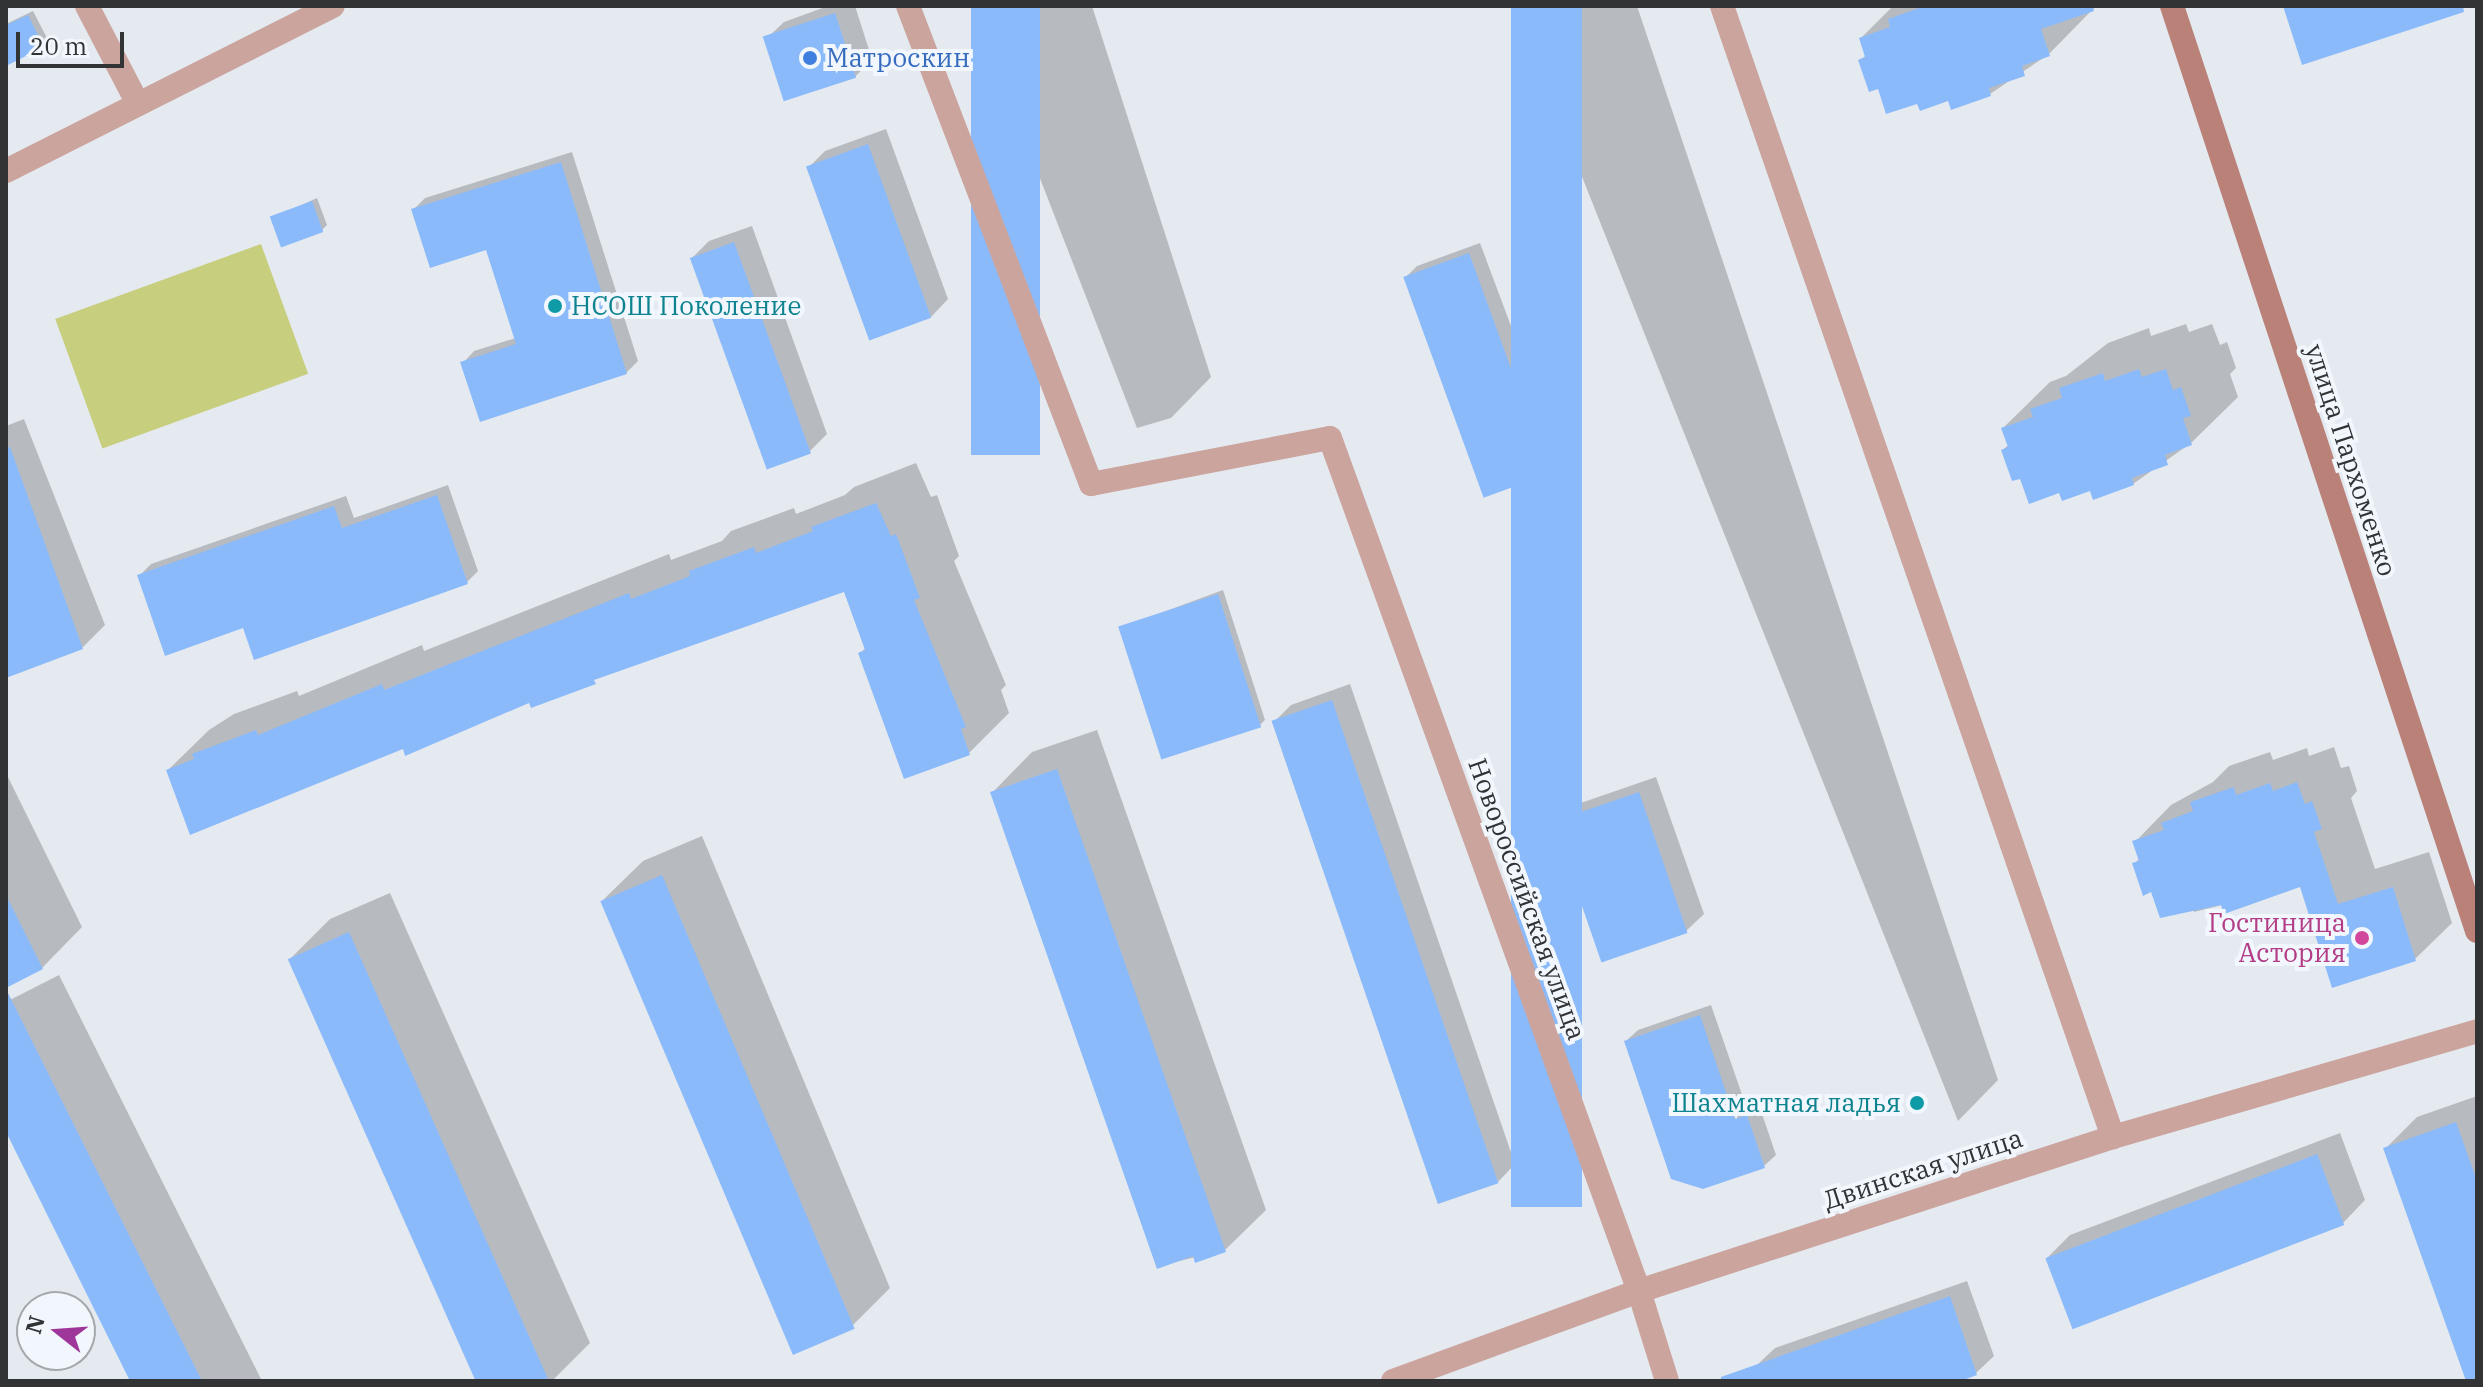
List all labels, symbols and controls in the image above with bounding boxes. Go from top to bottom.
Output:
scale bar [20,16,128,66]
text: 20 m [30,30,87,62]
place label: Матроскин [826,42,970,74]
marker: Матроскин [801,49,819,67]
place label: НСОШ Поколение [571,290,801,322]
marker: НСОШ Поколение [546,297,564,315]
street label: улица Пархоменко [2299,340,2403,580]
street label: Новороссийская улица [1462,754,1592,1044]
place label: Гостиница Астория [2208,907,2346,968]
marker: Гостиница Астория [2353,929,2371,947]
place label: Шахматная ладья [1671,1087,1901,1119]
marker: Шахматная ладья [1908,1094,1926,1112]
street label: Двинская улица [1819,1122,2027,1216]
north arrow [16,1291,96,1371]
text: N [18,1312,51,1337]

